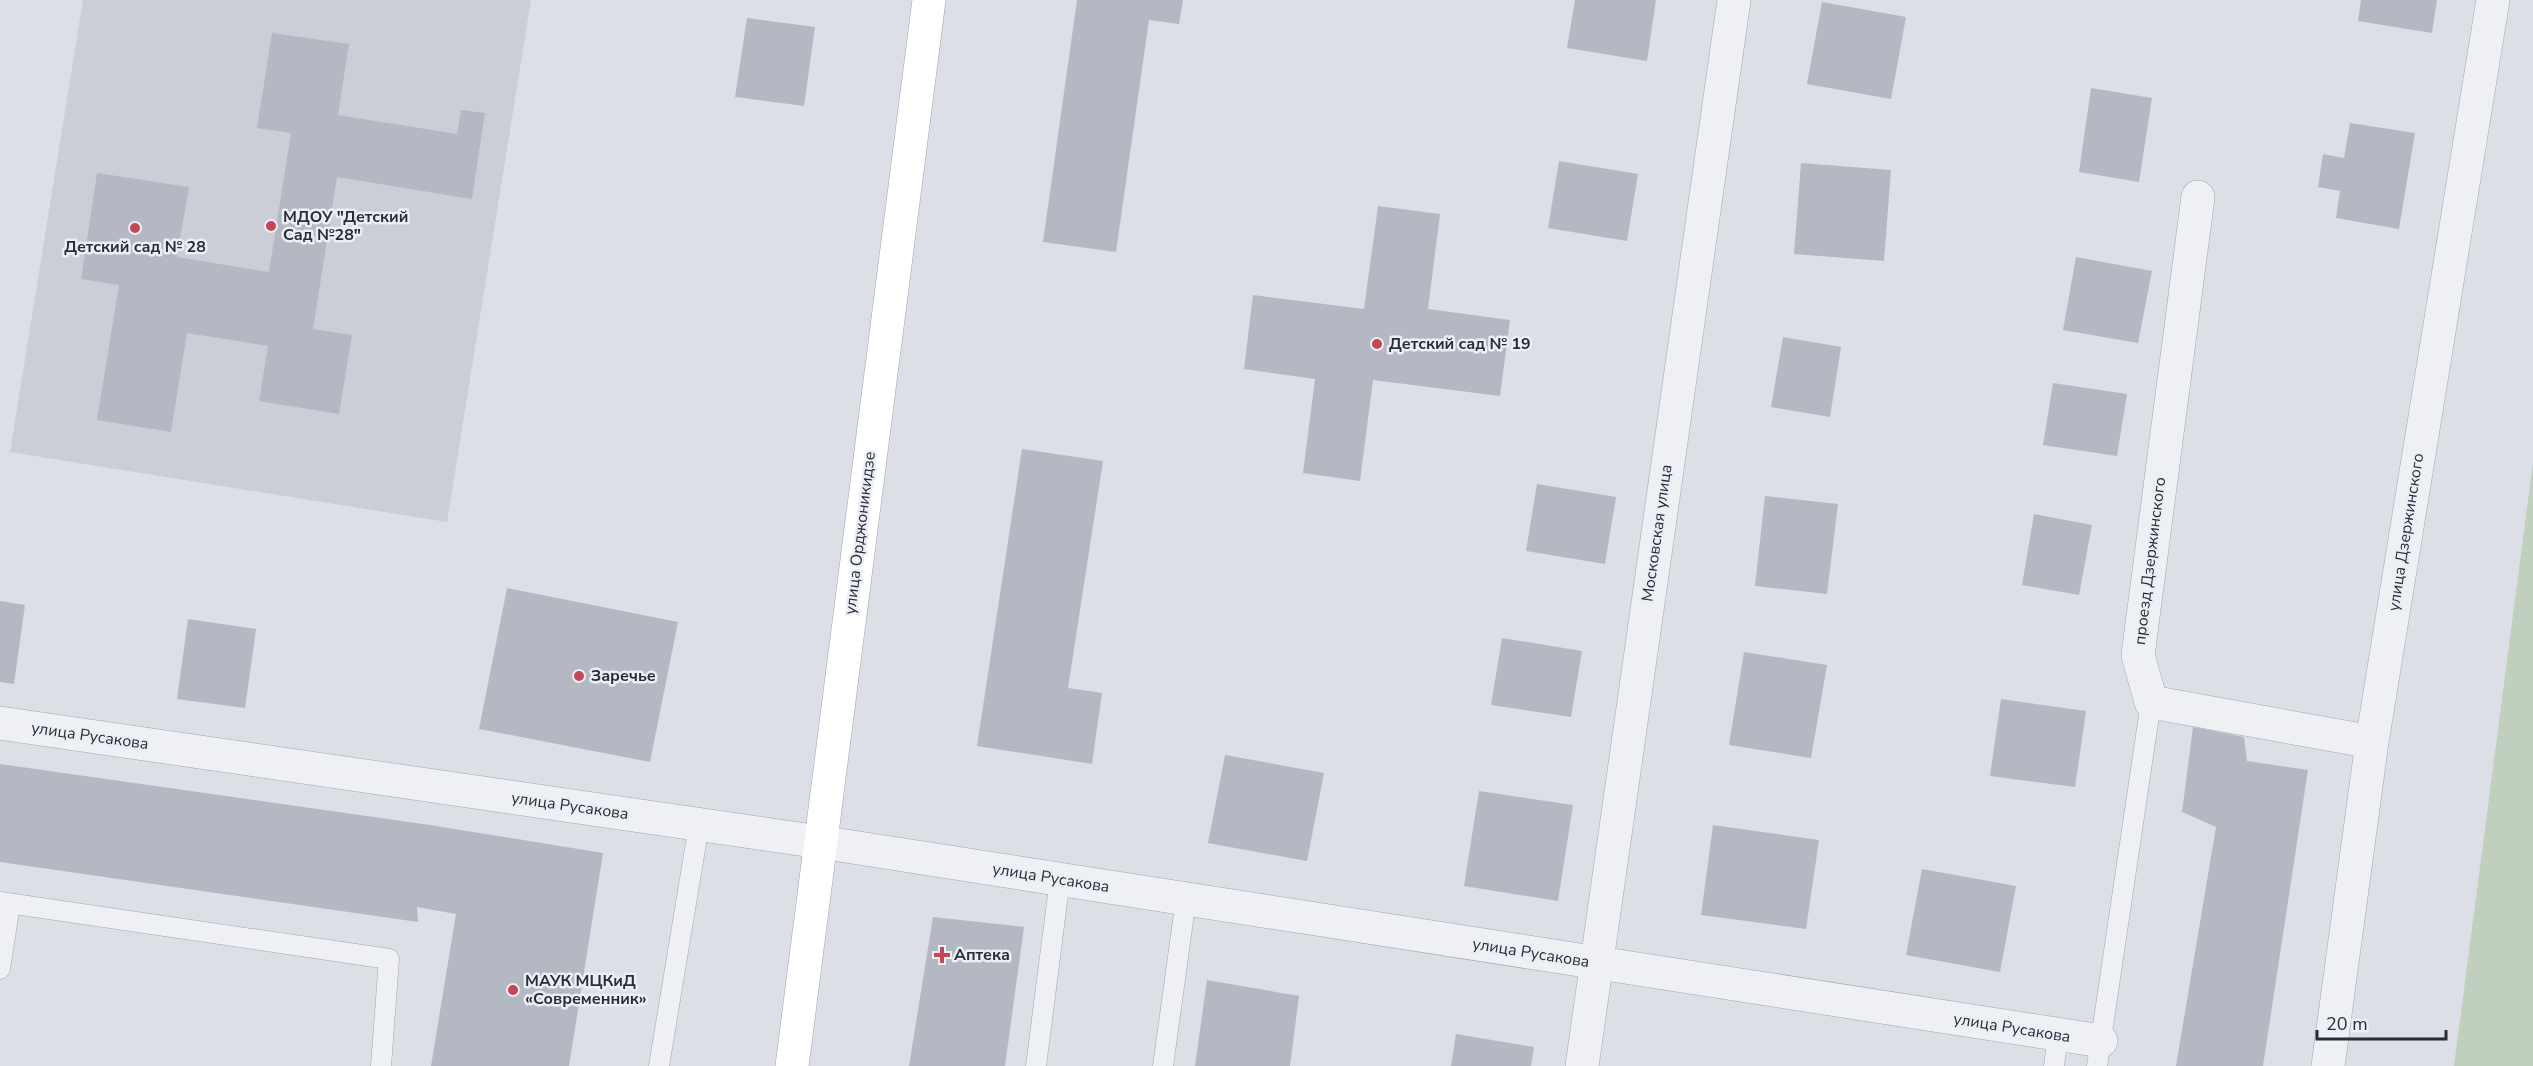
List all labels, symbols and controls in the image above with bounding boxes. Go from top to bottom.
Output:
place label: МДОУ "Детский Сад №28" [283,206,408,246]
marker: МДОУ "Детский Сад №28" [264,219,278,233]
marker: Детский сад № 28 [128,221,142,235]
place label: Детский сад № 28 [64,236,206,258]
place label: Детский сад № 19 [1389,333,1531,355]
marker: Детский сад № 19 [1370,337,1384,351]
street label: улица Орджоникидзе [839,450,881,616]
street label: улица Дзержинского [2383,451,2429,613]
street label: Московская улица [1636,463,1678,603]
street label: проезд Дзержинского [2129,476,2171,646]
place label: Заречье [591,665,656,687]
marker: Заречье [572,669,586,683]
street label: улица Русакова [30,717,150,755]
street label: улица Русакова [510,787,630,825]
street label: улица Русакова [991,858,1111,898]
street label: улица Русакова [1471,933,1591,973]
place label: Аптека [954,944,1010,966]
marker: Аптека [935,948,949,962]
place label: МАУК МЦКиД «Современник» [525,970,647,1010]
marker: МАУК МЦКиД «Современник» [506,983,520,997]
scale bar [2317,1003,2446,1041]
street label: улица Русакова [1952,1008,2072,1048]
text: 20 m [2326,1012,2368,1036]

